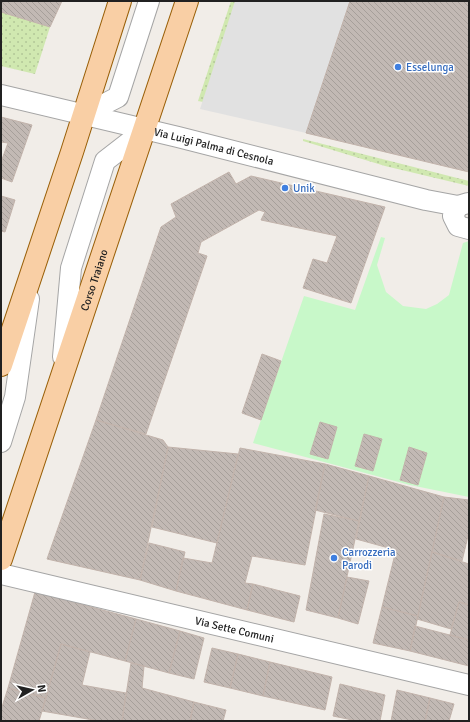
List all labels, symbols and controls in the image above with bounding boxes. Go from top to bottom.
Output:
place label: Esselunga [406,61,454,74]
marker: Esselunga [393,62,403,72]
street label: Via Luigi Palma di Cesnola [153,125,276,168]
place label: Unik [293,182,315,195]
marker: Unik [280,183,290,193]
street label: Corso Traiano [78,247,110,313]
place label: Carrozzeria Parodi [342,546,396,572]
marker: Carrozzeria Parodi [329,553,339,563]
street label: Via Sette Comuni [194,614,275,645]
north arrow [12,670,52,710]
text: N [34,684,48,693]

